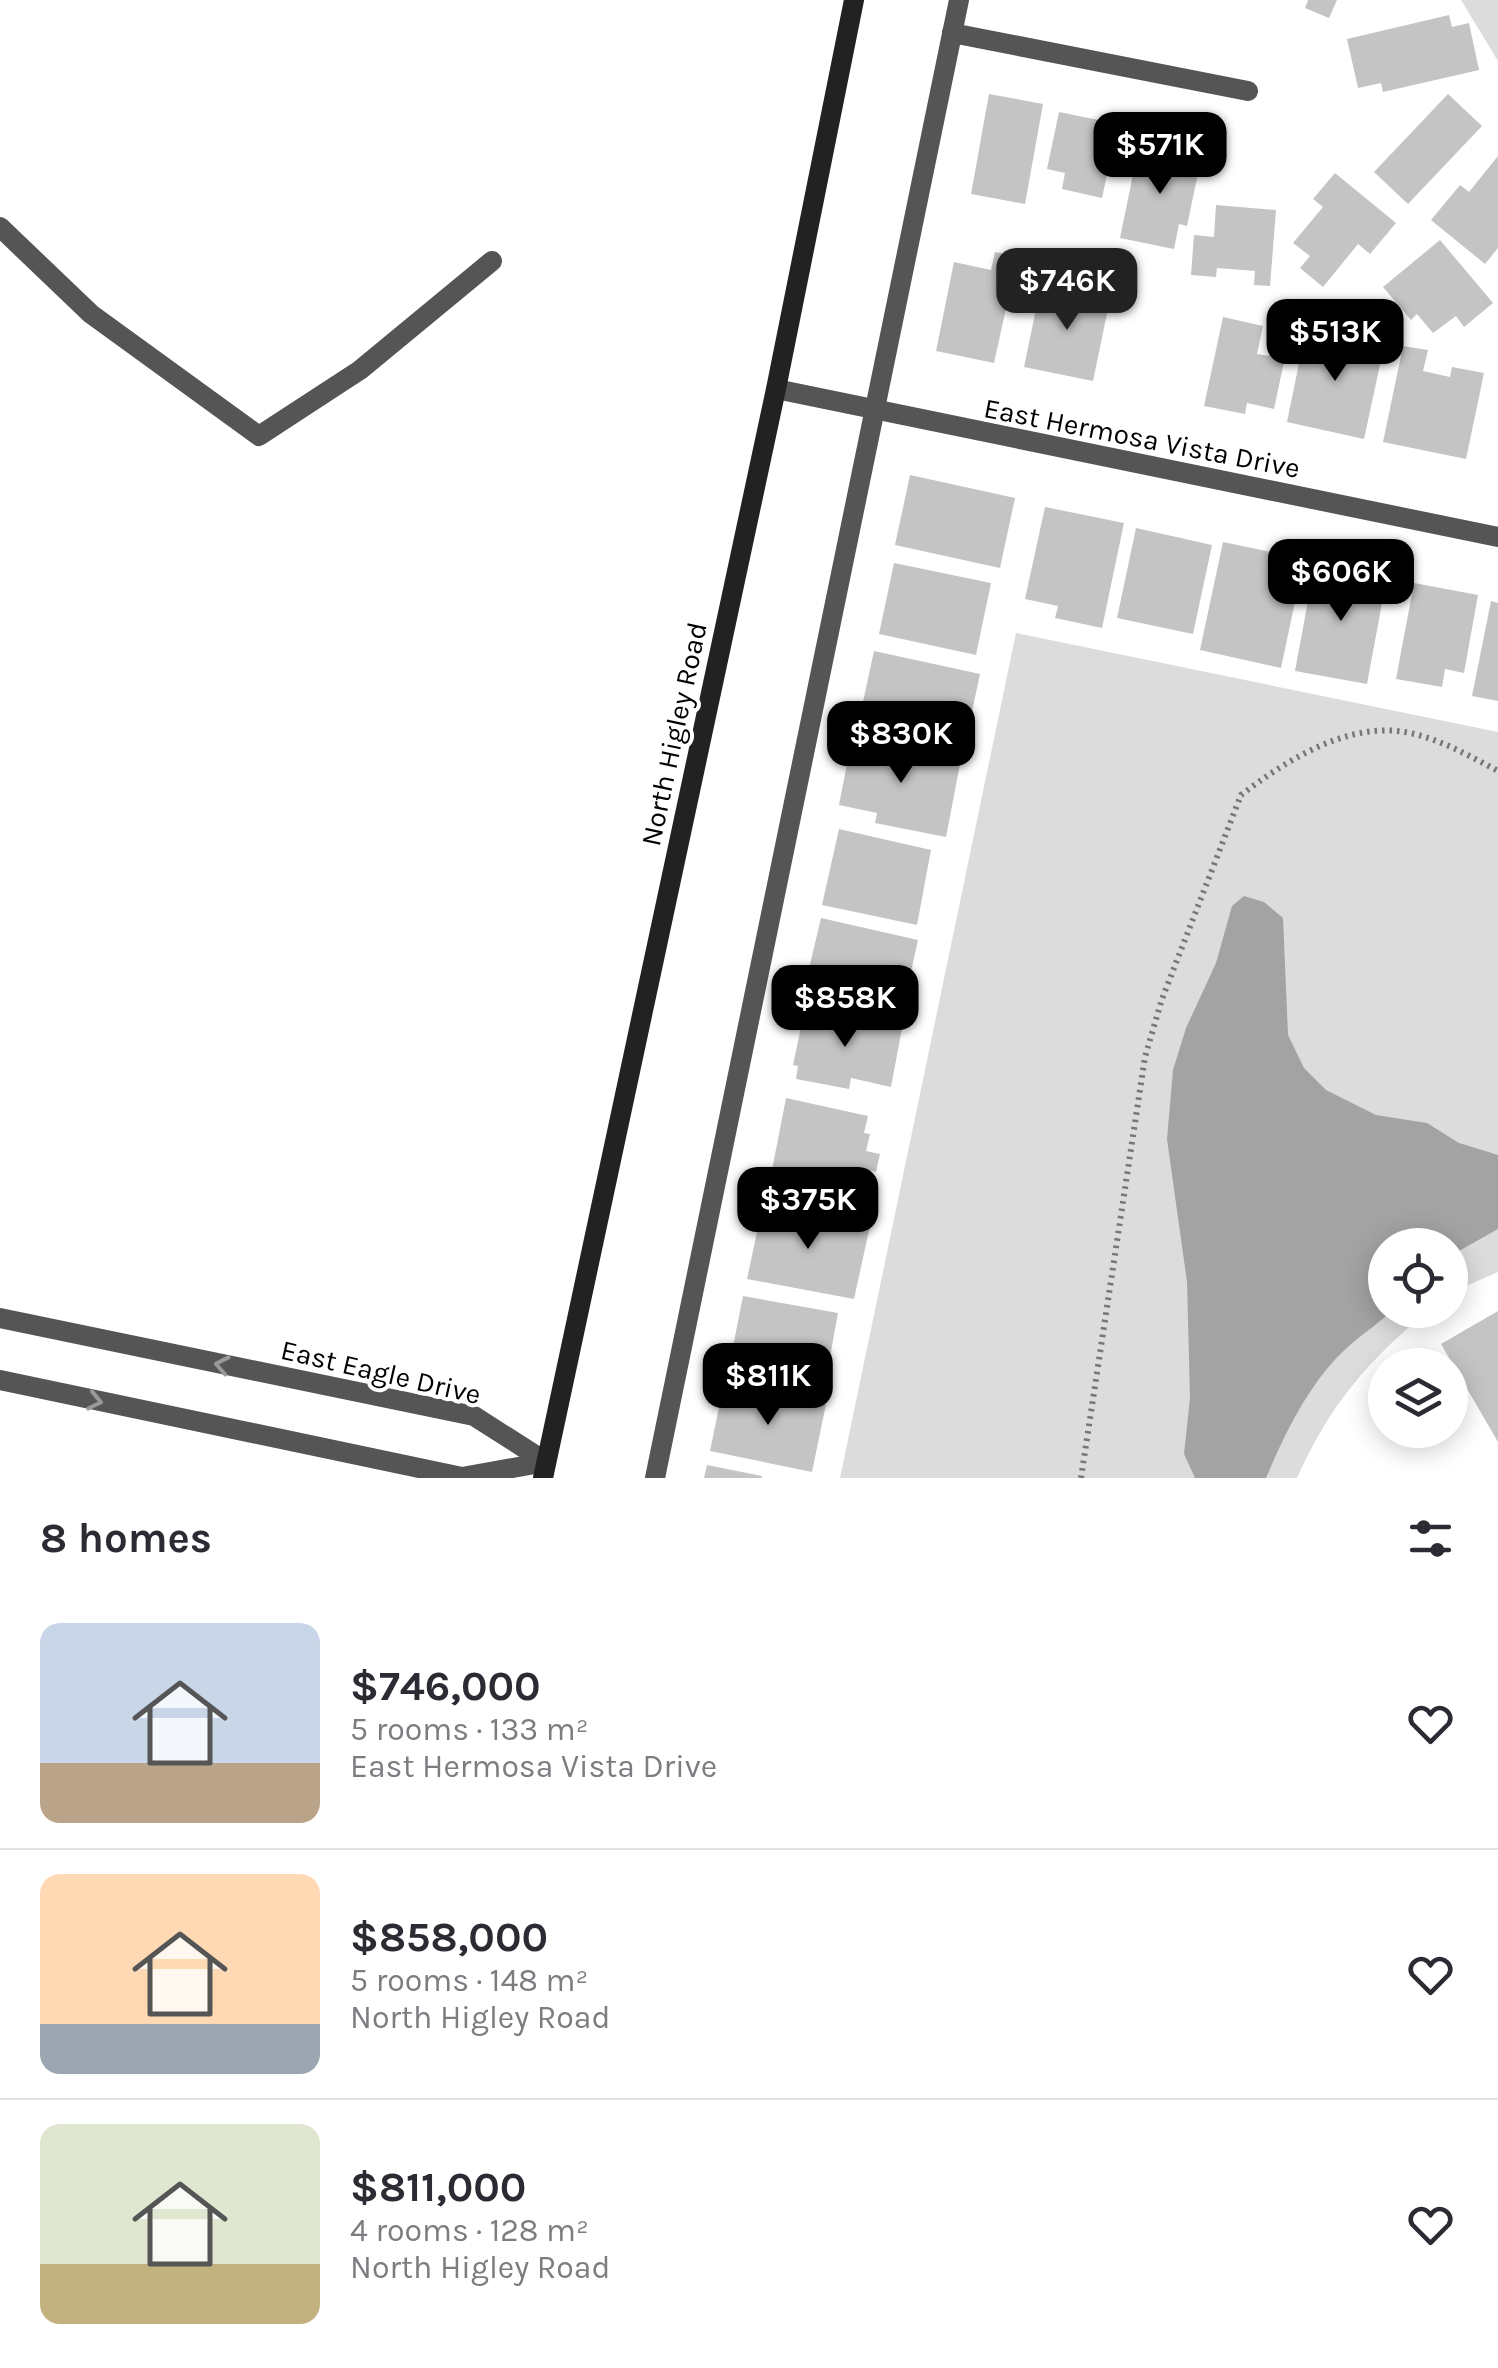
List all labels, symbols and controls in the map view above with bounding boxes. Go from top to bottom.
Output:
pin: $571K [1090,112,1230,197]
text: $571K [1116,126,1204,163]
pin: $746K [997,248,1137,333]
text: $746K [1018,262,1116,299]
pin: $513K [1265,299,1405,384]
text: $513K [1289,313,1381,350]
street label: East Hermosa Vista Drive [981,391,1303,485]
pin: $606K [1271,539,1411,624]
text: $606K [1290,553,1392,590]
street label: North Higley Road [634,619,714,849]
pin: $830K [831,701,971,786]
text: $830K [849,715,953,752]
pin: $858K [775,965,915,1050]
text: $858K [794,979,896,1016]
pin: $375K [738,1167,878,1252]
text: $375K [759,1181,857,1218]
map controls [1368,1228,1468,1448]
button: locate [1368,1228,1468,1328]
street label: East Eagle Drive [278,1333,484,1411]
pin: $811K [698,1343,838,1428]
button: layers [1368,1348,1468,1448]
one-way arrow [214,1356,231,1377]
text: $811K [725,1357,811,1394]
one-way arrow [86,1389,103,1410]
icon: filters [1403,1511,1458,1566]
text: 8 homes [40,1513,212,1563]
text: $746,000 [350,1661,541,1711]
icon: home [120,1663,240,1783]
icon: heart [1403,1696,1458,1751]
text: 5 rooms · 133 m² [350,1711,589,1748]
text: East Hermosa Vista Drive [350,1748,717,1785]
text: $858,000 [350,1912,548,1962]
icon: home [120,1914,240,2034]
icon: heart [1403,1947,1458,2002]
text: 5 rooms · 148 m² [350,1962,588,1999]
text: North Higley Road [350,1999,610,2036]
text: $811,000 [350,2162,526,2212]
icon: home [120,2164,240,2284]
icon: heart [1403,2197,1458,2252]
text: 4 rooms · 128 m² [350,2212,589,2249]
text: North Higley Road [350,2249,610,2286]

